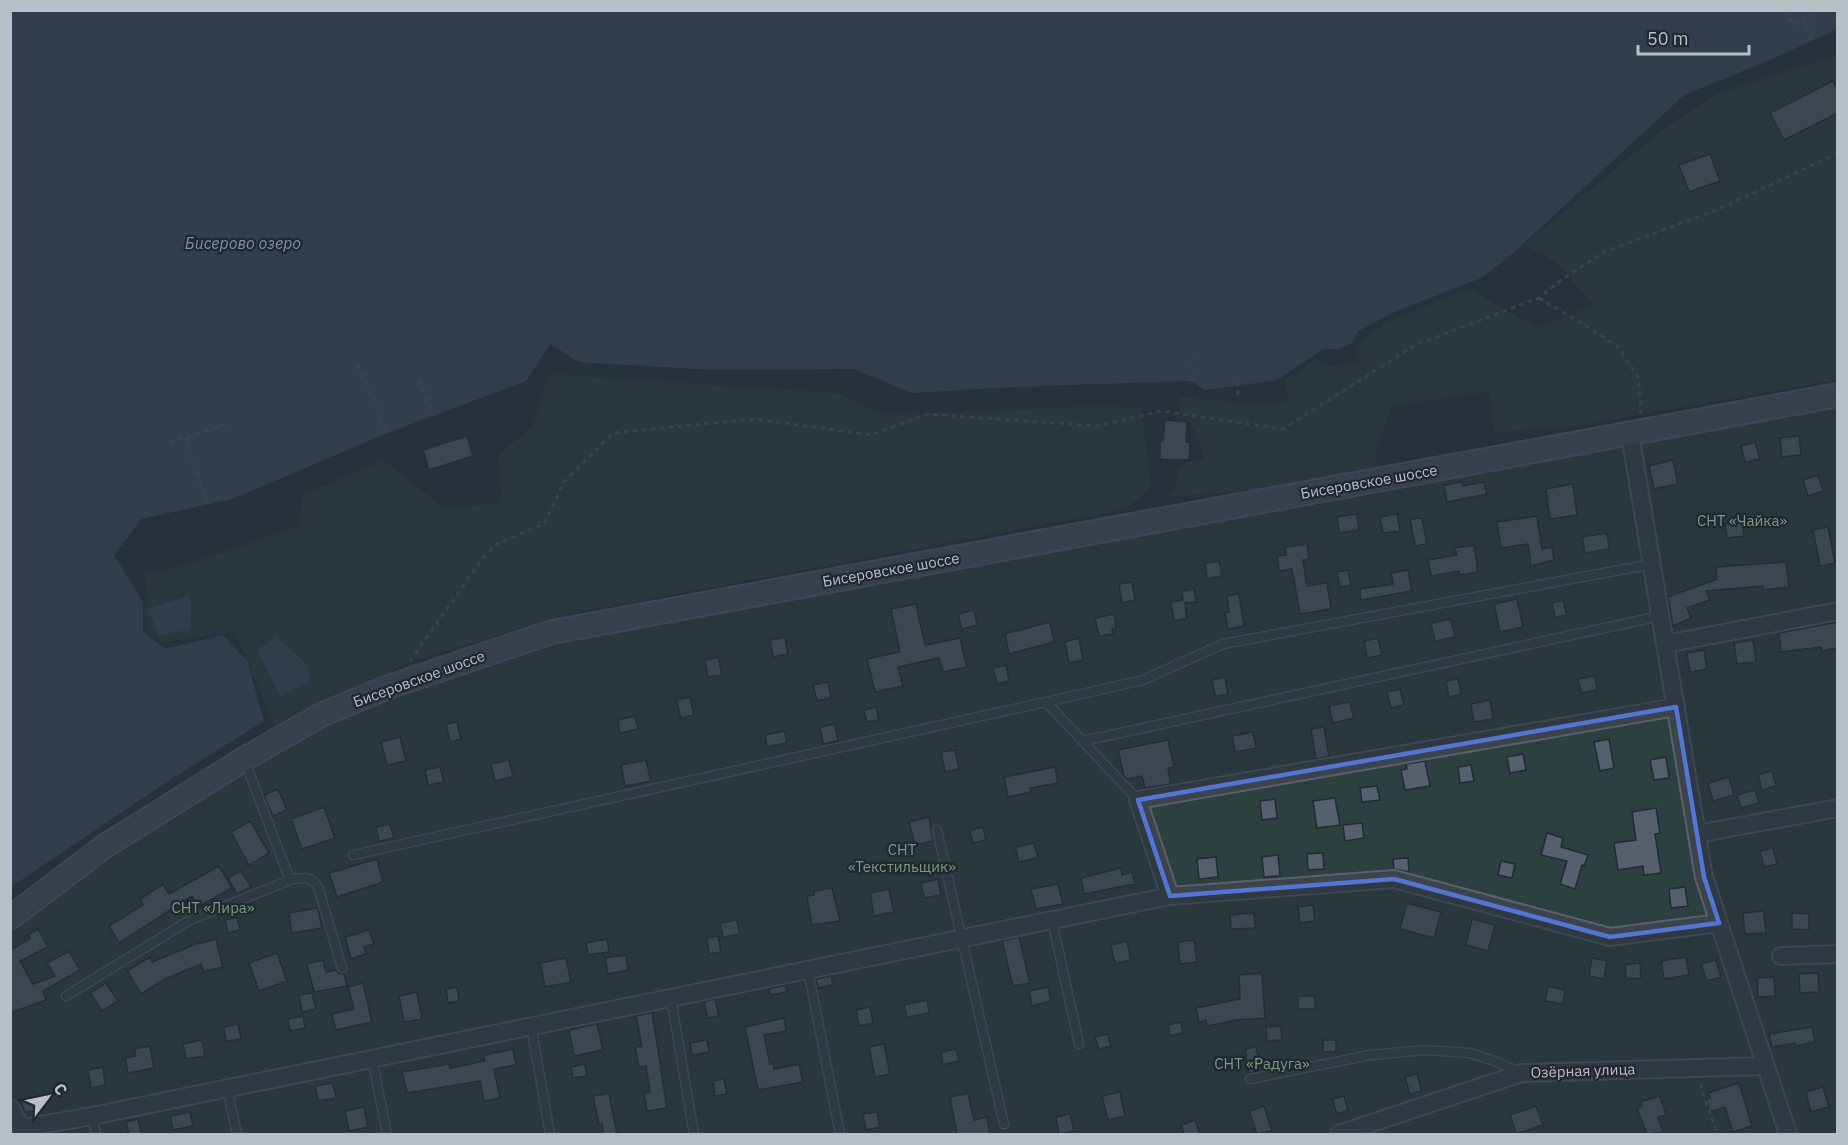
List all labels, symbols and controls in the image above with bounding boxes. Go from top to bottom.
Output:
scale bar [1638,18,1749,56]
text: 50 m [1647,27,1689,50]
water label: Бисерово озеро [185,233,301,253]
street label: Бисеровское шоссе [1299,460,1439,503]
park label: СНТ «Чайка» [1697,511,1787,530]
street label: Бисеровское шоссе [821,548,961,591]
street label: Бисеровское шоссе [350,646,487,711]
park label: СНТ «Текстильщик» [848,840,956,876]
park label: СНТ «Лира» [171,898,255,917]
park label: СНТ «Радуга» [1214,1054,1310,1073]
street label: Озёрная улица [1530,1059,1636,1082]
north arrow [18,1067,78,1127]
text: С [49,1079,72,1099]

